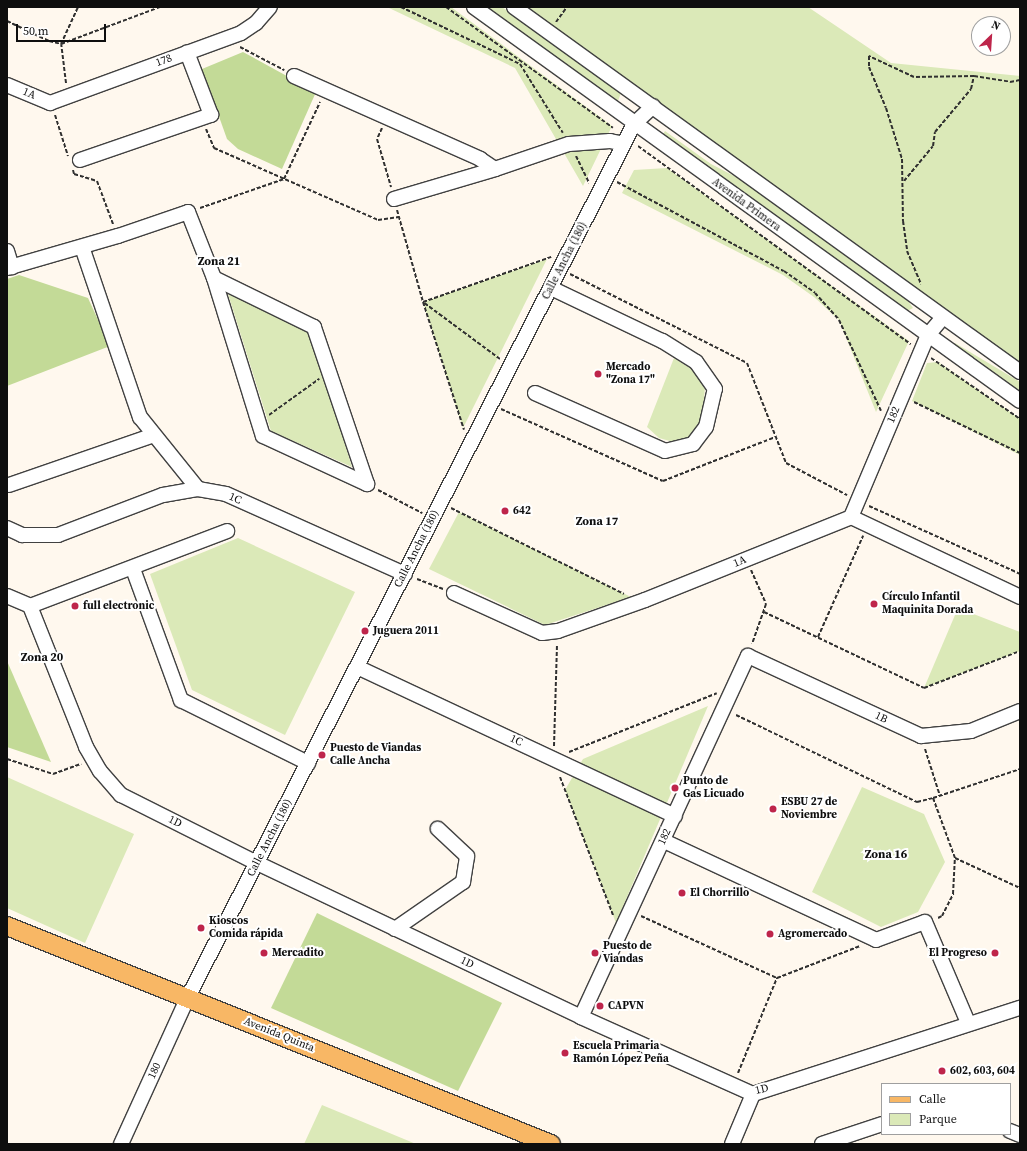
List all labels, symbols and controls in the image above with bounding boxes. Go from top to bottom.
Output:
scale bar [18,16,108,42]
north arrow [971,16,1011,56]
text: N [989,17,1003,34]
text: 50 m [23,23,49,39]
street label: 178 [154,52,174,70]
street label: 1A [21,85,37,103]
street label: Avenida Primera [709,176,783,234]
street label: Calle Ancha (180) [540,220,590,302]
district label: Zona 21 [198,255,240,269]
place label: Mercado "Zona 17" [606,361,655,387]
marker: Mercado "Zona 17" [593,369,603,379]
street label: 182 [885,405,903,425]
street label: 1C [227,490,243,508]
place label: 642 [513,504,531,518]
marker: 642 [500,506,510,516]
street label: Calle Ancha (180) [392,508,442,590]
district label: Zona 17 [576,515,618,529]
street label: 1A [732,553,748,571]
place label: Círculo Infantil Maquinita Dorada [882,591,973,617]
place label: full electronic [83,599,154,613]
marker: Círculo Infantil Maquinita Dorada [869,599,879,609]
marker: full electronic [70,601,80,611]
place label: Juguera 2011 [373,624,439,638]
marker: Juguera 2011 [360,626,370,636]
district label: Zona 20 [21,651,63,665]
street label: 1B [873,709,889,727]
street label: 1C [508,732,524,750]
place label: Puesto de Viandas Calle Ancha [330,742,421,768]
marker: Puesto de Viandas Calle Ancha [317,750,327,760]
place label: Punto de Gas Licuado [683,775,744,801]
marker: Punto de Gas Licuado [670,783,680,793]
place label: ESBU 27 de Noviembre [781,796,837,822]
street label: Calle Ancha (180) [245,797,295,879]
marker: ESBU 27 de Noviembre [768,804,778,814]
street label: 1D [166,813,184,831]
street label: 182 [656,827,674,847]
district label: Zona 16 [865,848,907,862]
place label: El Chorrillo [690,886,749,900]
marker: El Chorrillo [677,888,687,898]
place label: Kioscos Comida rápida [209,915,283,941]
marker: Kioscos Comida rápida [196,923,206,933]
place label: Agromercado [778,927,847,941]
marker: Agromercado [765,929,775,939]
place label: Puesto de Viandas [603,940,652,966]
place label: Mercadito [272,946,324,960]
place label: El Progreso [929,946,987,960]
marker: Mercadito [259,948,269,958]
marker: Puesto de Viandas [590,948,600,958]
marker: El Progreso [990,948,1000,958]
street label: 1D [458,954,476,972]
place label: CAPVN [608,999,644,1013]
marker: CAPVN [595,1001,605,1011]
street label: Avenida Quinta [242,1015,316,1055]
place label: Escuela Primaria Ramón López Peña [573,1040,669,1066]
marker: Escuela Primaria Ramón López Peña [560,1048,570,1058]
street label: 180 [146,1061,164,1081]
place label: 602, 603, 604 [950,1064,1015,1078]
marker: 602, 603, 604 [937,1066,947,1076]
street label: 1D [754,1082,770,1098]
legend [881,1083,1011,1135]
text: Calle [919,1091,946,1107]
text: Parque [919,1111,957,1127]

